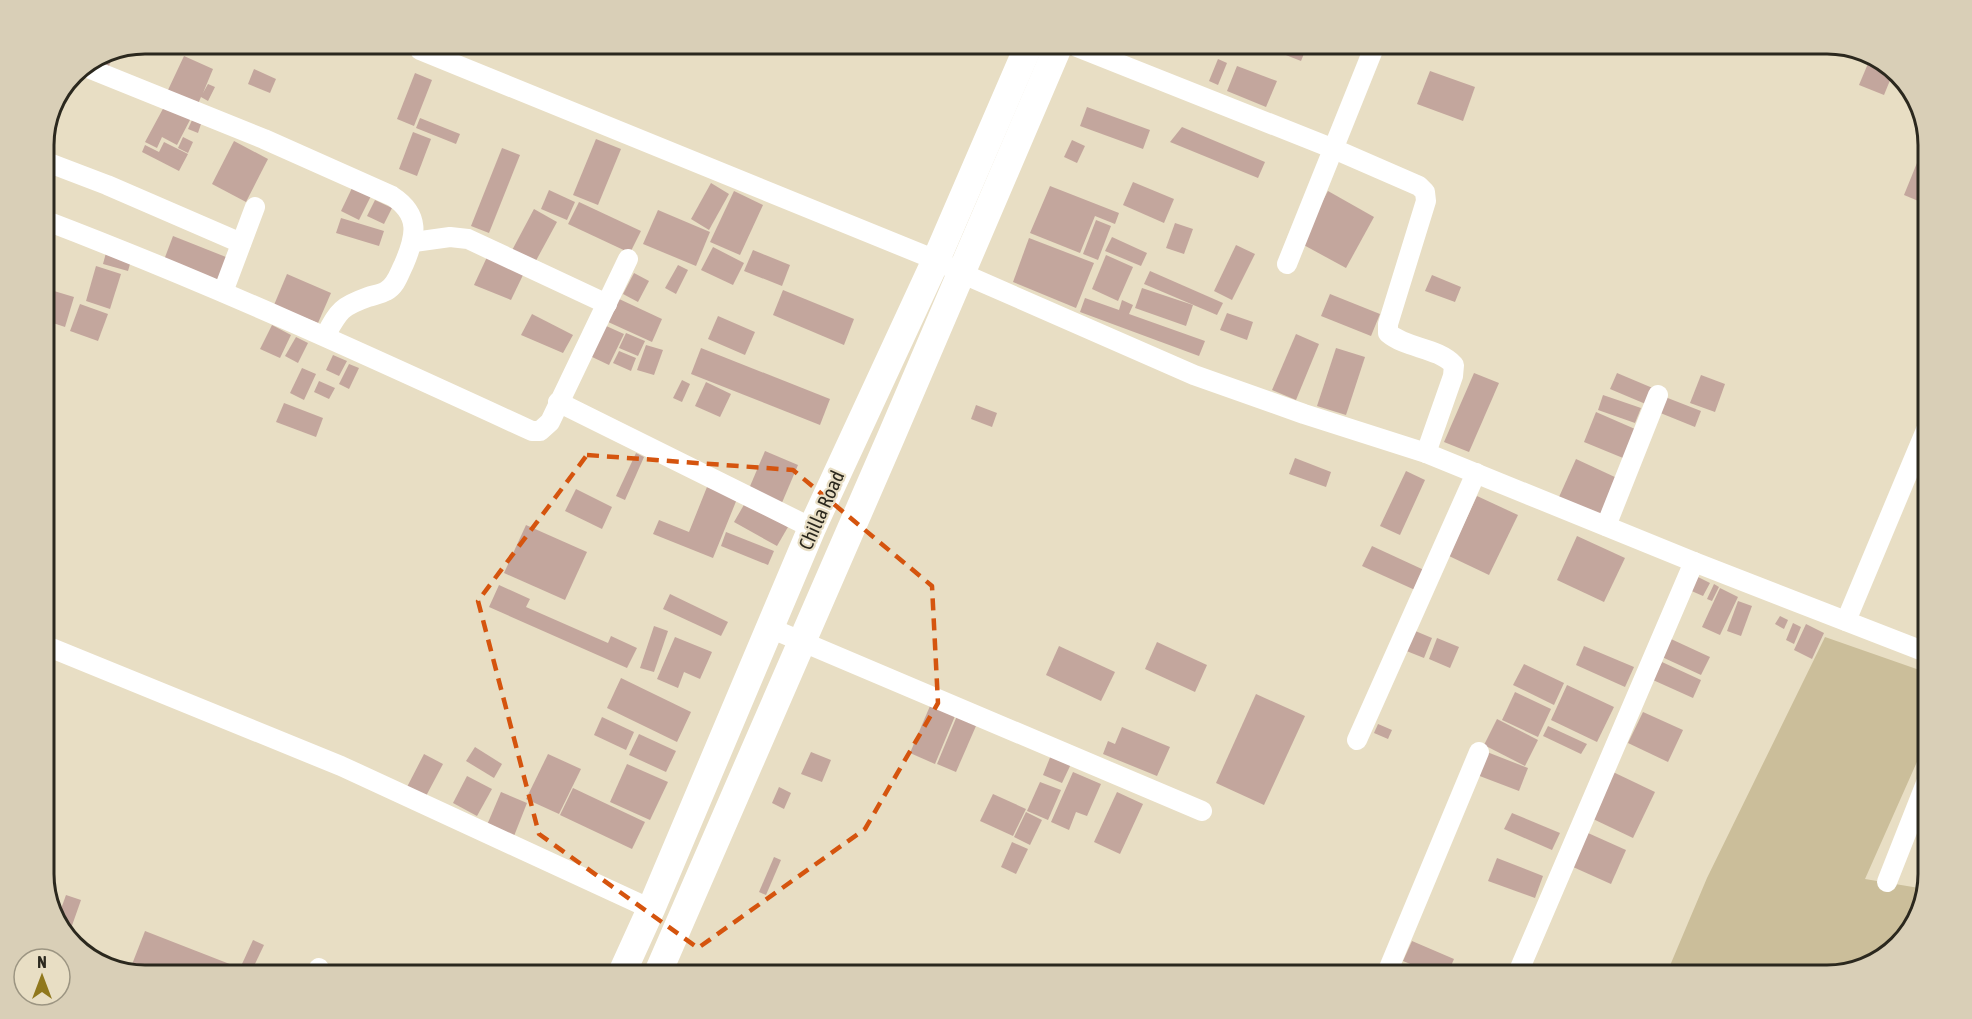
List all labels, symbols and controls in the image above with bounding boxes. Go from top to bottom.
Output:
street label: Chilla Road [793,467,849,553]
north arrow [12,947,72,1007]
text: N [37,953,47,971]

